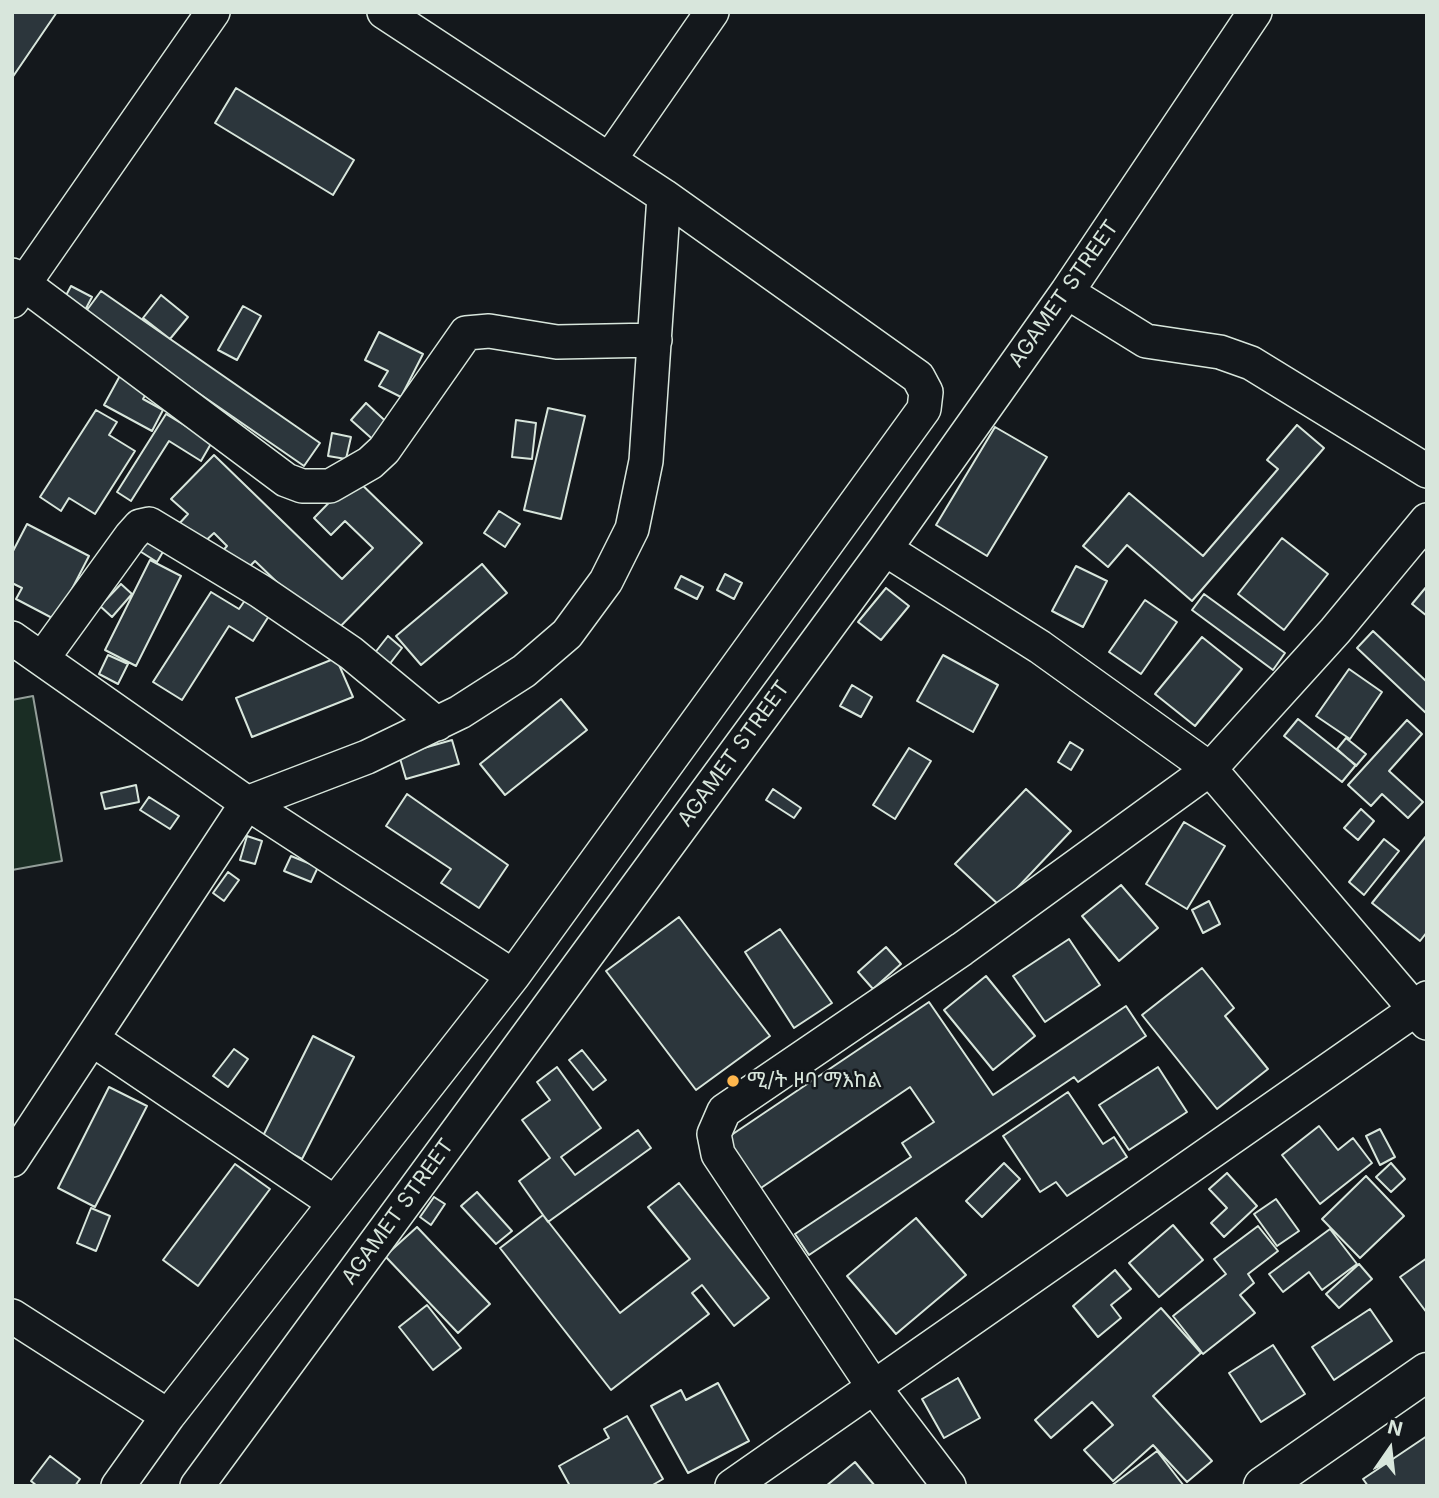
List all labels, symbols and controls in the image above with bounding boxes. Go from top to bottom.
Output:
street label: AGAMET STREET [1004,216,1124,372]
street label: AGAMET STREET [673,676,795,832]
place label: ሚ/ት ዞባ ማእከል [747,1068,882,1094]
marker: ሚ/ት ዞባ ማእከል [725,1073,741,1089]
street label: AGAMET STREET [337,1134,459,1290]
north arrow [1355,1414,1425,1484]
text: N [1385,1415,1405,1441]

